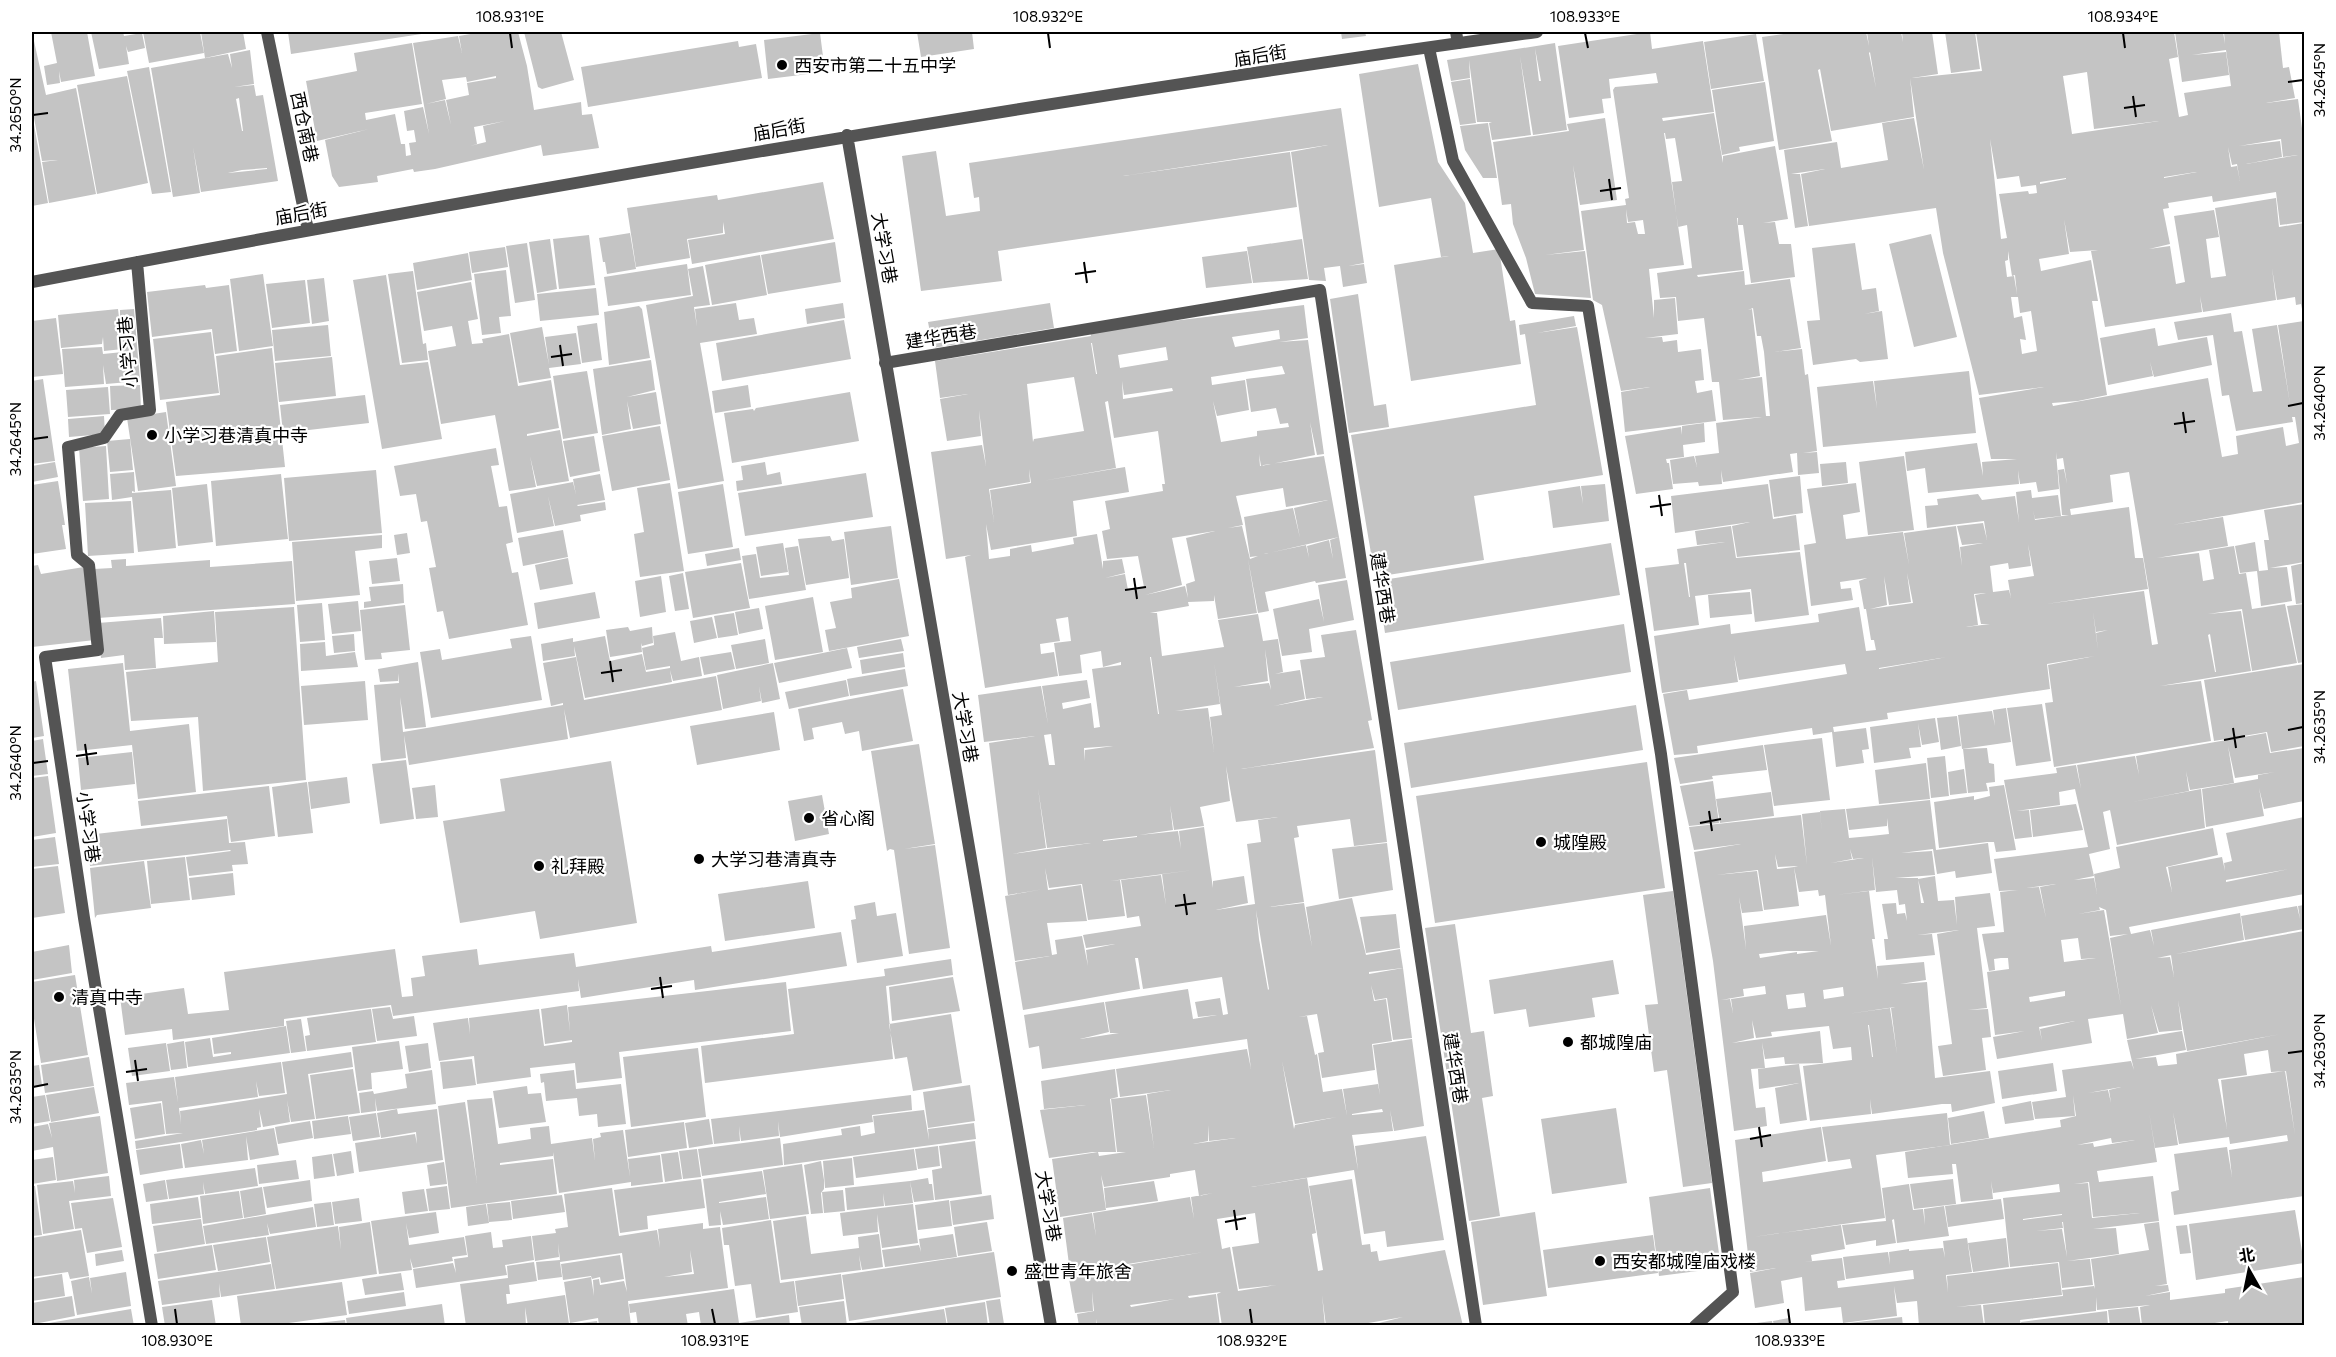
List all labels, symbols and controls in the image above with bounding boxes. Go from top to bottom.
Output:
text: 108.931°E [476,7,544,25]
text: 108.932°E [1013,7,1083,25]
text: 108.933°E [1550,7,1620,25]
text: 108.934°E [2088,7,2159,25]
street label: 庙后街 [1232,40,1288,70]
text: 34.2645°N [2310,43,2328,117]
place label: 西安市第二十五中学 [794,54,956,76]
marker: 西安市第二十五中学 [775,58,789,72]
text: 34.2650°N [6,77,24,153]
street label: 西仓南巷 [287,89,323,165]
street label: 庙后街 [751,113,807,145]
street label: 庙后街 [273,197,329,229]
street label: 大学习巷 [868,211,902,285]
street label: 小学习巷 [113,315,141,389]
street label: 建华西巷 [904,320,978,352]
text: 34.2640°N [2310,365,2328,441]
text: 34.2645°N [6,402,24,476]
place label: 小学习巷清真中寺 [164,424,308,446]
marker: 小学习巷清真中寺 [145,428,159,442]
street label: 建华西巷 [1367,551,1399,625]
street label: 大学习巷 [949,690,983,764]
text: 34.2635°N [2310,690,2328,764]
text: 34.2640°N [6,725,24,801]
street label: 小学习巷 [73,790,105,864]
place label: 省心阁 [821,807,875,829]
marker: 省心阁 [802,811,816,825]
place label: 城隍殿 [1553,831,1607,853]
marker: 城隍殿 [1534,835,1548,849]
place label: 大学习巷清真寺 [711,848,837,870]
marker: 大学习巷清真寺 [692,852,706,866]
place label: 礼拜殿 [551,855,605,877]
marker: 礼拜殿 [532,859,546,873]
place label: 清真中寺 [71,986,143,1008]
marker: 清真中寺 [52,990,66,1004]
text: 34.2630°N [2310,1013,2328,1089]
street label: 建华西巷 [1440,1031,1472,1105]
place label: 都城隍庙 [1580,1031,1652,1053]
marker: 都城隍庙 [1561,1035,1575,1049]
text: 34.2635°N [6,1050,24,1124]
street label: 大学习巷 [1032,1169,1066,1243]
north arrow [2219,1240,2279,1300]
text: 北 [2237,1244,2256,1265]
place label: 西安都城隍庙戏楼 [1612,1250,1756,1272]
marker: 西安都城隍庙戏楼 [1593,1254,1607,1268]
place label: 盛世青年旅舍 [1024,1260,1132,1282]
marker: 盛世青年旅舍 [1005,1264,1019,1278]
text: 108.930°E [141,1331,213,1349]
text: 108.931°E [681,1331,749,1349]
text: 108.932°E [1217,1331,1287,1349]
text: 108.933°E [1755,1331,1825,1349]

